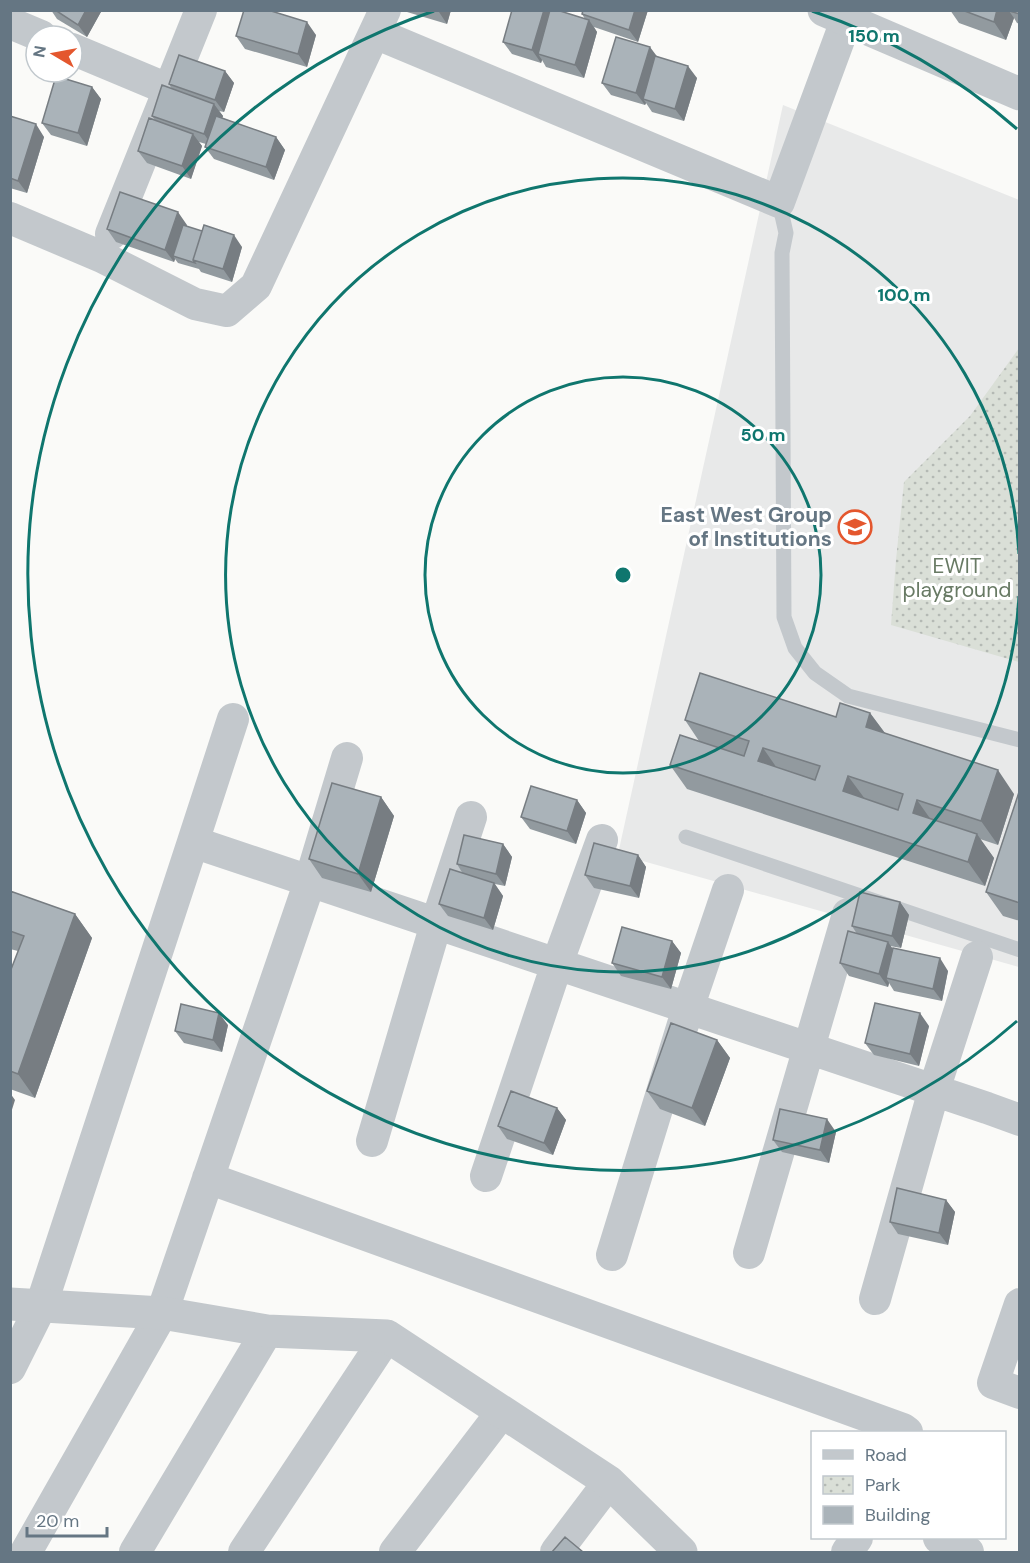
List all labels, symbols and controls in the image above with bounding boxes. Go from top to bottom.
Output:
north arrow [24,24,84,84]
text: 150 m [848,24,900,48]
text: N [28,44,51,59]
text: 100 m [877,283,931,307]
text: 50 m [740,423,786,447]
place label: East West Group of Institutions [661,501,832,553]
school or university icon: East West Group of Institutions [837,509,873,545]
park label: EWIT playground [903,552,1011,604]
centre of rings [613,565,633,585]
legend [811,1431,1006,1539]
text: Road [865,1443,907,1467]
text: Park [865,1473,901,1497]
scale bar [27,1500,106,1538]
text: Building [865,1503,930,1527]
text: 20 m [36,1509,79,1533]

